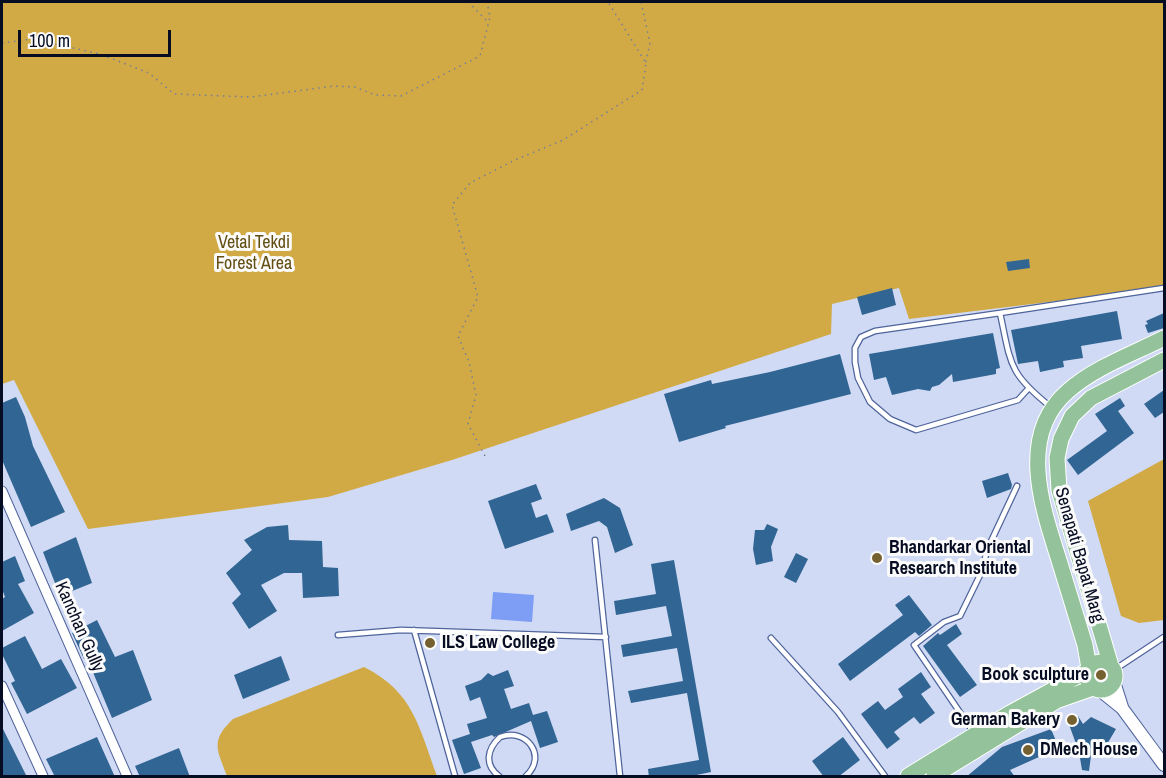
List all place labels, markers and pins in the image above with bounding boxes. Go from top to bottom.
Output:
place label: Bhandarkar Oriental Research Institute [889,537,1031,580]
marker: Bhandarkar Oriental Research Institute [870,551,884,565]
place label: ILS Law College [442,632,555,654]
marker: ILS Law College [423,636,437,650]
place label: Book sculpture [982,664,1089,686]
marker: Book sculpture [1094,668,1108,682]
place label: German Bakery [951,709,1060,731]
marker: German Bakery [1065,713,1079,727]
place label: DMech House [1040,739,1138,761]
marker: DMech House [1021,743,1035,757]

